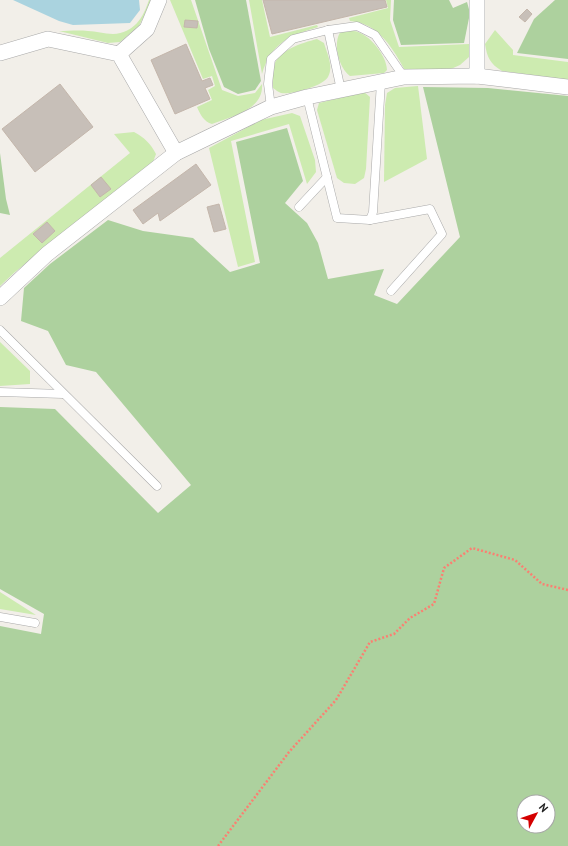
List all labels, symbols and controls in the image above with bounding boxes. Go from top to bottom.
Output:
north arrow [516,794,556,834]
text: N [536,800,551,815]

